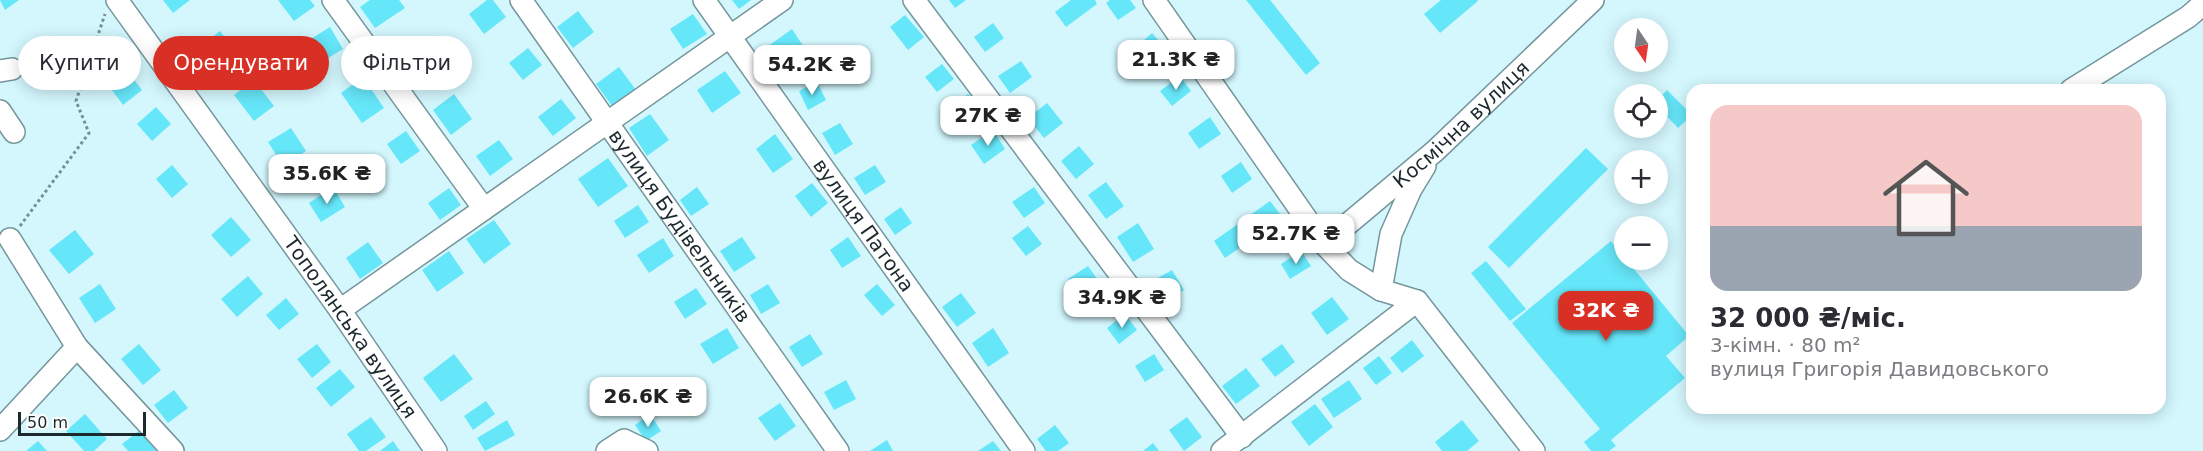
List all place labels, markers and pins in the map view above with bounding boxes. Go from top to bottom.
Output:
pin: 21.3K ₴ [1121,40,1231,91]
pin: 54.2K ₴ [757,45,867,96]
pin: 27K ₴ [946,96,1030,147]
pin: 35.6K ₴ [272,154,382,205]
pin: 52.7K ₴ [1241,214,1351,265]
pin: 34.9K ₴ [1067,278,1177,329]
pin: 32K ₴ [1564,291,1648,342]
pin: 26.6K ₴ [593,377,703,428]

